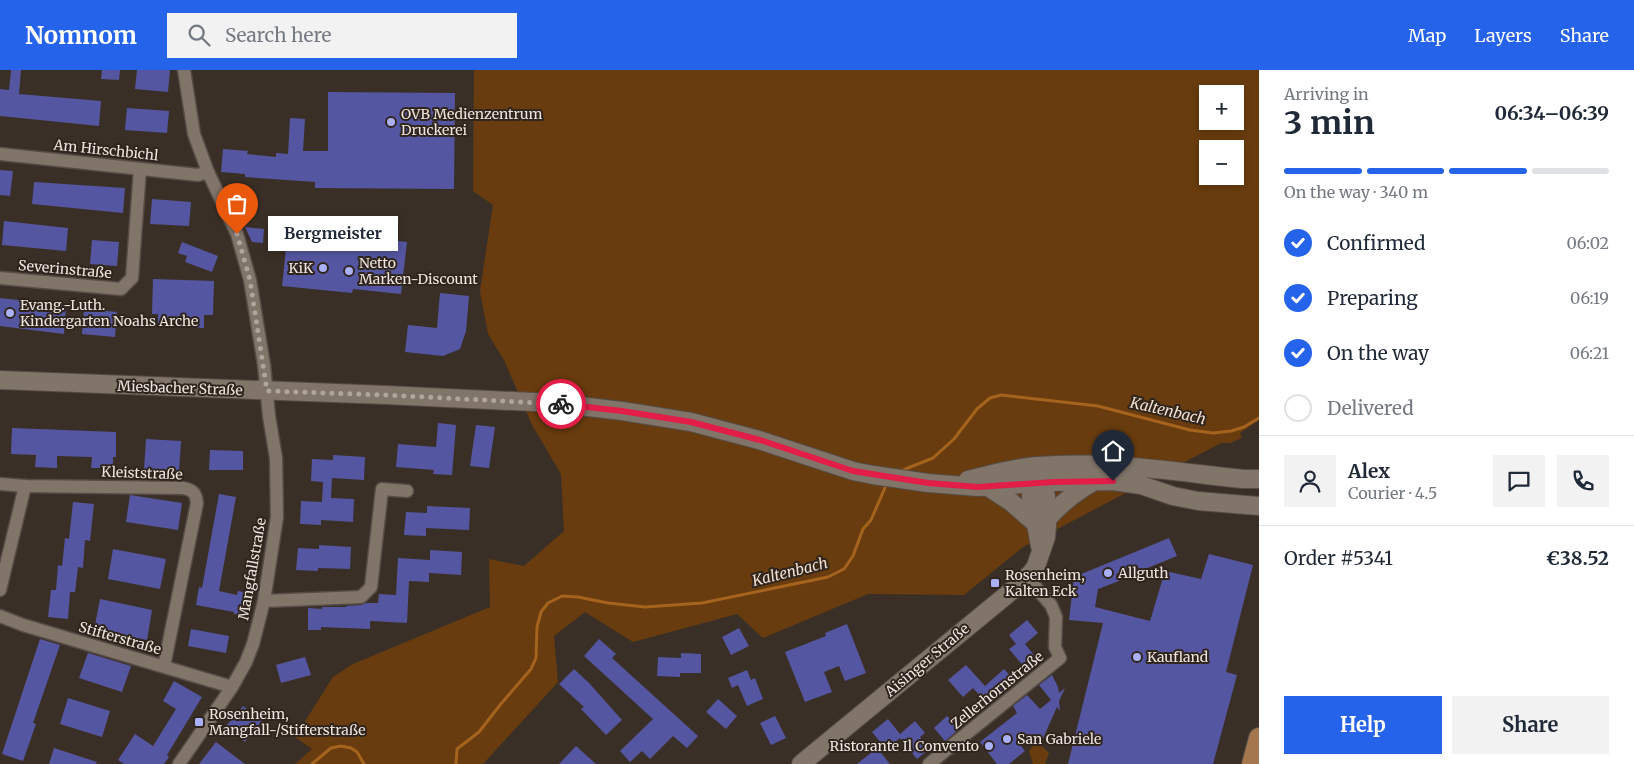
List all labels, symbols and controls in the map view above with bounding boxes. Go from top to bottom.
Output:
search box [167,13,517,58]
text: Nomnom [25,20,137,51]
icon: search [185,21,213,49]
text: Search here [225,23,331,47]
text: Map [1408,24,1446,47]
text: Layers [1474,24,1532,47]
text: Share [1560,24,1609,47]
text: Arriving in [1284,84,1369,104]
map controls [1199,85,1244,185]
button: + [1199,85,1244,130]
text: 06:34–06:39 [1494,101,1609,125]
text: 3 min [1284,103,1375,143]
place label: OVB Medienzentrum Druckerei [401,105,543,139]
marker: OVB Medienzentrum Druckerei [385,116,397,128]
street label: Am Hirschbichl [52,135,160,165]
button: − [1199,140,1244,185]
text: On the way · 340 m [1284,182,1428,202]
pin [216,183,258,234]
icon: bag [223,190,251,218]
callout: Bergmeister [267,216,397,252]
text: Bergmeister [284,223,382,243]
icon: check [1284,229,1312,257]
text: Confirmed [1327,231,1425,255]
text: 06:02 [1566,233,1609,253]
place label: Netto Marken-Discount [359,254,478,288]
street label: Severinstraße [17,256,113,282]
place label: KiK [288,259,314,277]
marker: KiK [317,262,329,274]
marker: Netto Marken-Discount [343,265,355,277]
icon: check [1284,284,1312,312]
text: Preparing [1327,286,1418,310]
text: 06:19 [1570,288,1609,308]
place label: Evang.-Luth. Kindergarten Noahs Arche [20,296,198,330]
marker: Evang.-Luth. Kindergarten Noahs Arche [4,307,16,319]
icon: check [1284,339,1312,367]
text: On the way [1327,341,1429,365]
text: 06:21 [1570,343,1609,363]
street label: Miesbacher Straße [117,377,243,399]
courier [536,379,586,429]
icon: bike [547,390,575,418]
water label: Kaltenbach [1127,392,1208,428]
text: Delivered [1327,396,1414,420]
pin [1092,430,1134,481]
icon: home [1099,437,1127,465]
button: person [1284,455,1336,507]
button: chat [1493,455,1545,507]
button: phone [1557,455,1609,507]
text: Alex [1348,459,1390,483]
street label: Kleiststraße [101,463,183,483]
text: Courier · 4.5 [1348,483,1437,503]
street label: Mangfallstraße [234,516,270,622]
text: Order #5341 [1284,546,1393,570]
text: €38.52 [1546,546,1609,570]
water label: Kaltenbach [749,553,830,590]
place label: Allguth [1117,564,1168,582]
place label: Rosenheim, Kalten Eck [1005,566,1085,600]
marker: Allguth [1102,567,1114,579]
marker: Rosenheim, Kalten Eck [989,577,1001,589]
street label: Stifterstraße [77,618,163,658]
street label: Aisinger Straße [881,620,973,701]
street label: Zellerhornstraße [947,647,1047,733]
place label: Kaufland [1147,648,1209,666]
marker: Kaufland [1131,651,1143,663]
button: Help [1284,696,1442,754]
button: Share [1452,696,1609,754]
place label: Rosenheim, Mangfall-/Stifterstraße [209,705,365,739]
marker: Rosenheim, Mangfall-/Stifterstraße [193,716,205,728]
place label: San Gabriele [1017,730,1101,748]
marker: San Gabriele [1001,733,1013,745]
place label: Ristorante Il Convento [830,737,979,755]
marker: Ristorante Il Convento [983,740,995,752]

